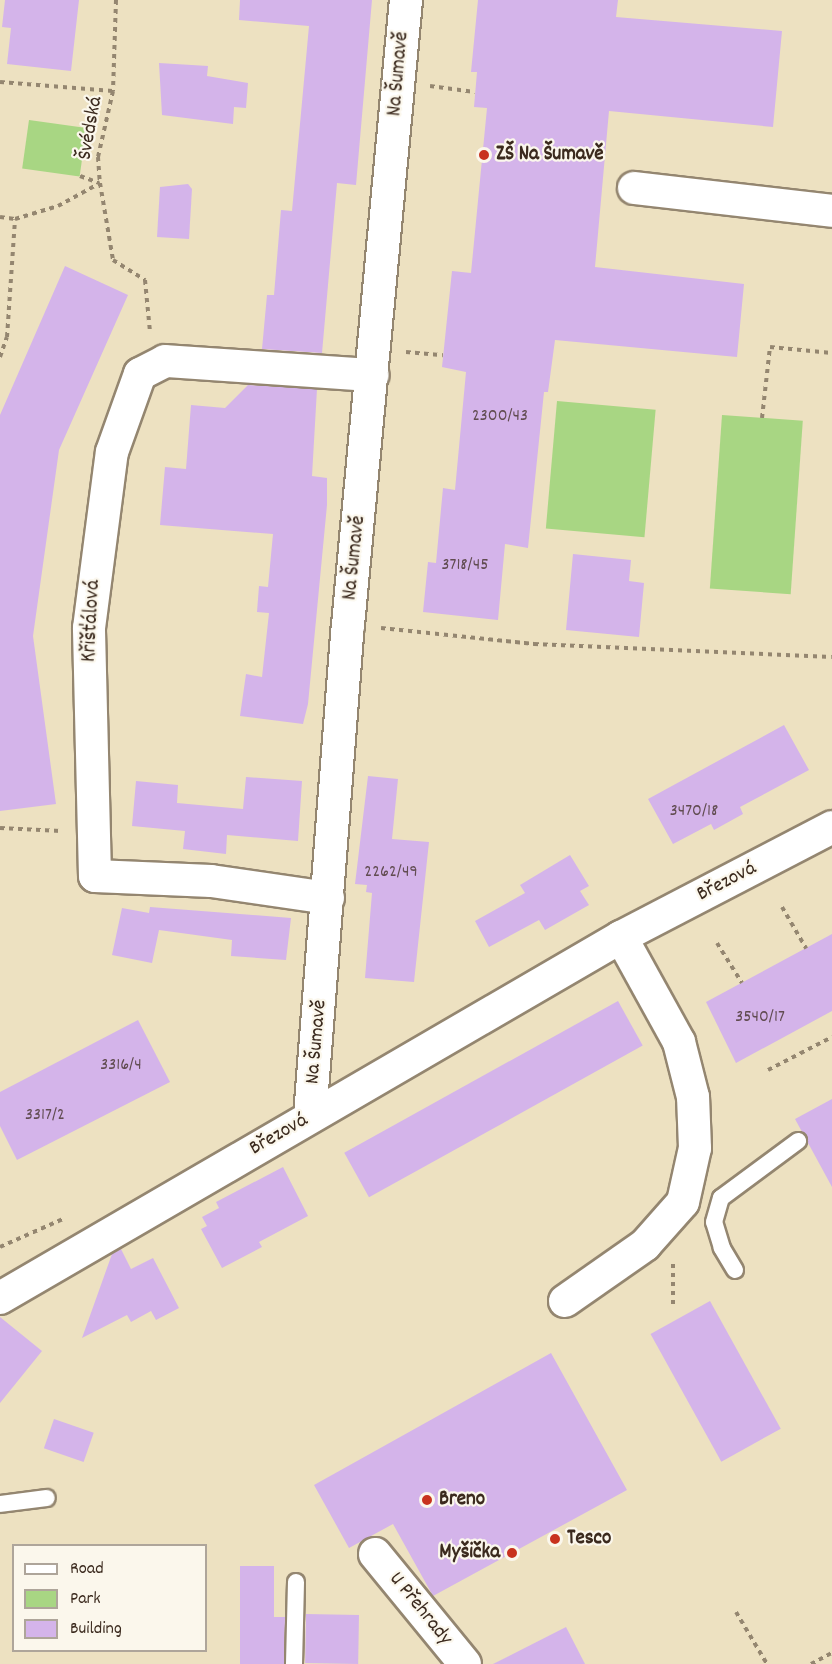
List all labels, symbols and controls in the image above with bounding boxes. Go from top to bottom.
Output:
street label: Na Šumavě [383,31,415,117]
street label: Švédská [73,94,109,162]
place label: ZŠ Na Šumavě [496,142,603,168]
marker: ZŠ Na Šumavě [477,148,491,162]
house number: 2300/43 [472,406,528,428]
street label: Na Šumavě [338,515,372,601]
house number: 3718/45 [442,555,488,577]
street label: Křišťálová [77,579,107,663]
house number: 3470/18 [670,801,718,823]
street label: Březová [693,856,761,908]
house number: 2262/49 [364,862,418,884]
street label: Na Šumavě [301,999,333,1085]
house number: 3540/17 [735,1007,785,1029]
house number: 3316/4 [100,1055,142,1077]
house number: 3317/2 [25,1105,65,1127]
street label: Březová [245,1108,313,1162]
place label: Breno [439,1487,485,1513]
marker: Breno [420,1493,434,1507]
place label: Tesco [567,1526,611,1552]
marker: Tesco [548,1532,562,1546]
place label: Myšička [439,1540,500,1566]
legend [12,1544,207,1652]
marker: Myšička [505,1546,519,1560]
text: Road [70,1557,104,1582]
street label: U Přehrady [383,1567,457,1651]
text: Park [70,1587,101,1612]
text: Building [70,1617,122,1642]

